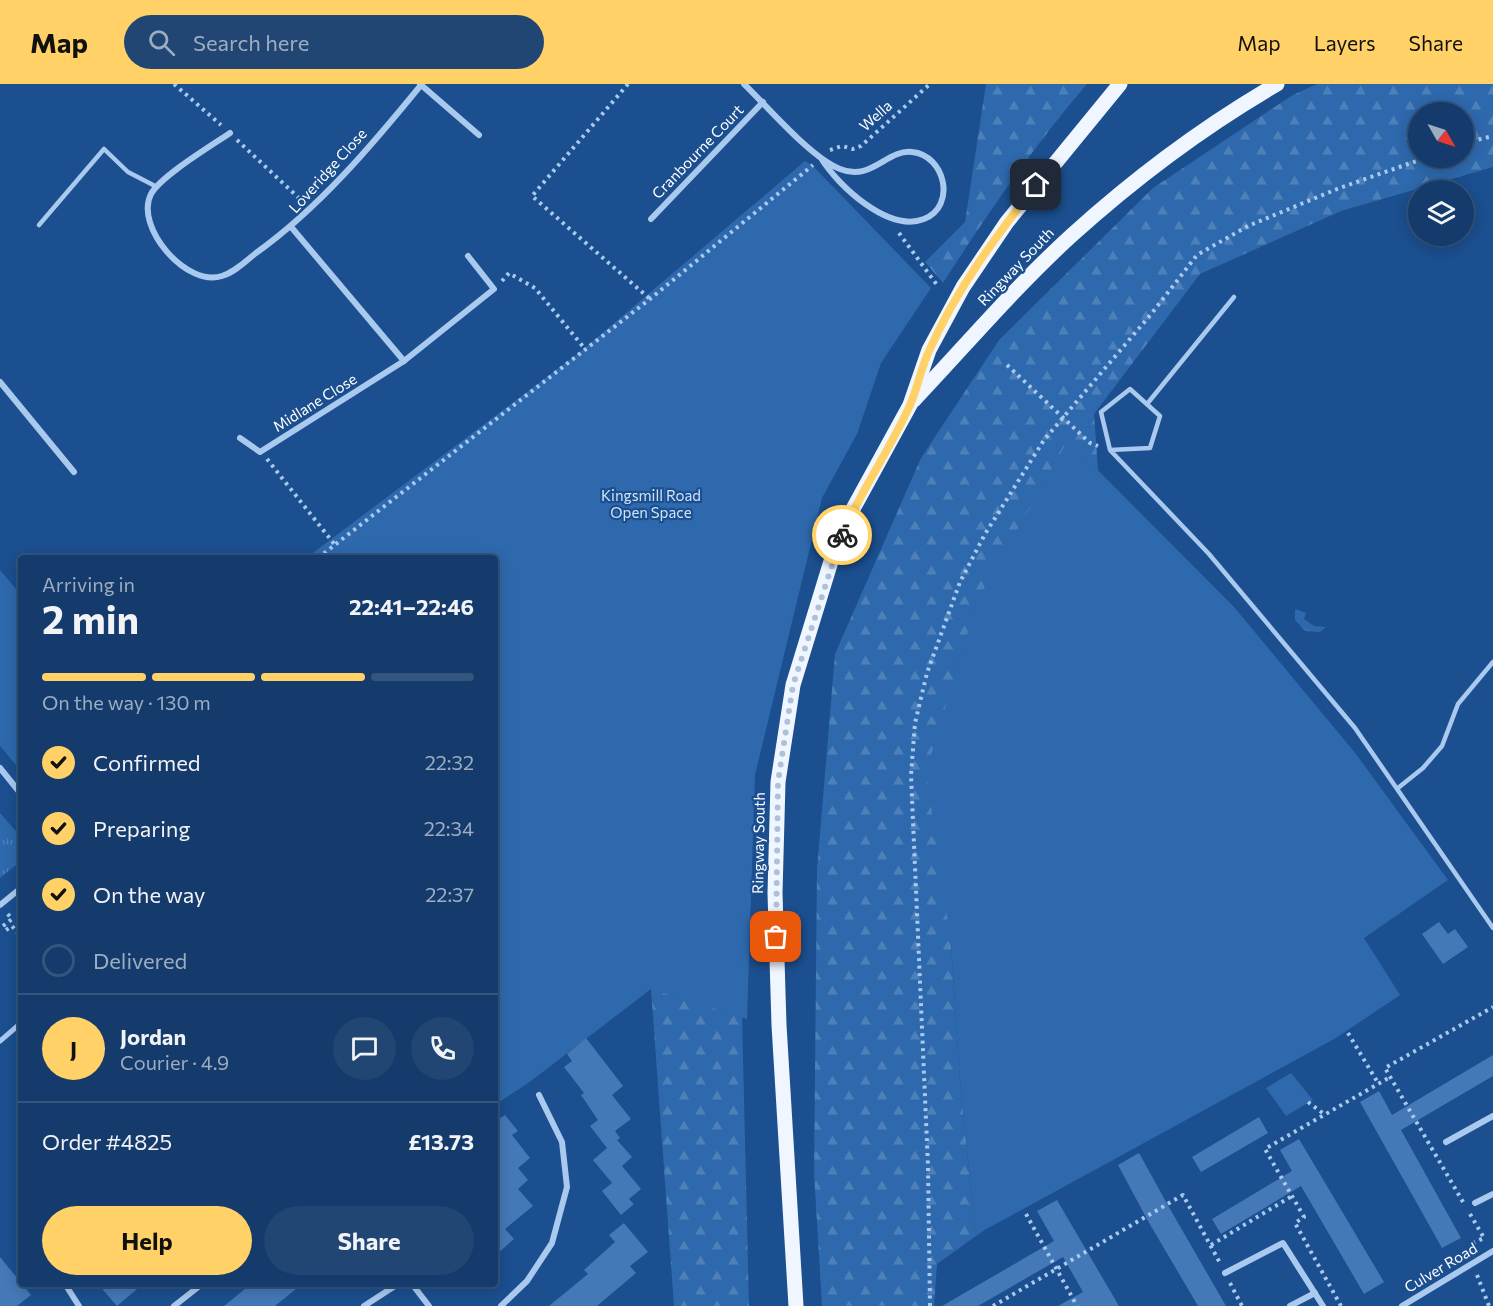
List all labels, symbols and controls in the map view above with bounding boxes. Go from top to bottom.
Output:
search box [124,15,544,69]
text: Map [30,25,88,59]
icon: search [145,26,178,59]
text: Search here [193,29,309,56]
text: Map [1237,30,1281,55]
text: Layers [1314,30,1376,55]
text: Share [1409,30,1463,55]
street label: Wella [855,96,895,135]
street label: Cranbourne Court [648,100,747,202]
north arrow [1408,102,1474,168]
map controls [1408,102,1474,246]
street label: Loveridge Close [285,124,370,216]
pin [1010,159,1061,210]
icon: home [1019,168,1052,201]
button: layers [1408,180,1474,246]
street label: Ringway South [973,223,1057,309]
street label: Midlane Close [269,369,360,435]
park label: Kingsmill Road Open Space [601,486,701,521]
courier [812,505,872,565]
icon: bike [826,519,859,552]
text: Arriving in [42,572,135,596]
text: 22:41–22:46 [349,593,474,620]
text: 2 min [42,594,139,642]
text: On the way · 130 m [42,690,211,714]
icon: check [42,746,75,779]
text: Confirmed [93,749,200,776]
text: 22:32 [425,750,474,774]
street label: Ringway South [748,792,768,894]
icon: check [42,812,75,845]
text: Preparing [93,815,190,842]
text: 22:34 [424,816,474,840]
icon: check [42,878,75,911]
text: On the way [93,881,205,908]
text: 22:37 [425,882,474,906]
pin [750,911,801,962]
icon: bag [759,920,792,953]
text: Delivered [93,947,187,974]
button: chat [333,1017,396,1080]
button: phone [411,1017,474,1080]
text: Jordan [120,1023,186,1050]
text: J [70,1035,77,1062]
text: Courier · 4.9 [120,1050,229,1074]
text: Order #4825 [42,1128,172,1155]
text: £13.73 [408,1128,474,1155]
button: Help [42,1206,252,1275]
button: Share [264,1206,474,1275]
street label: Culver Road [1401,1238,1480,1296]

